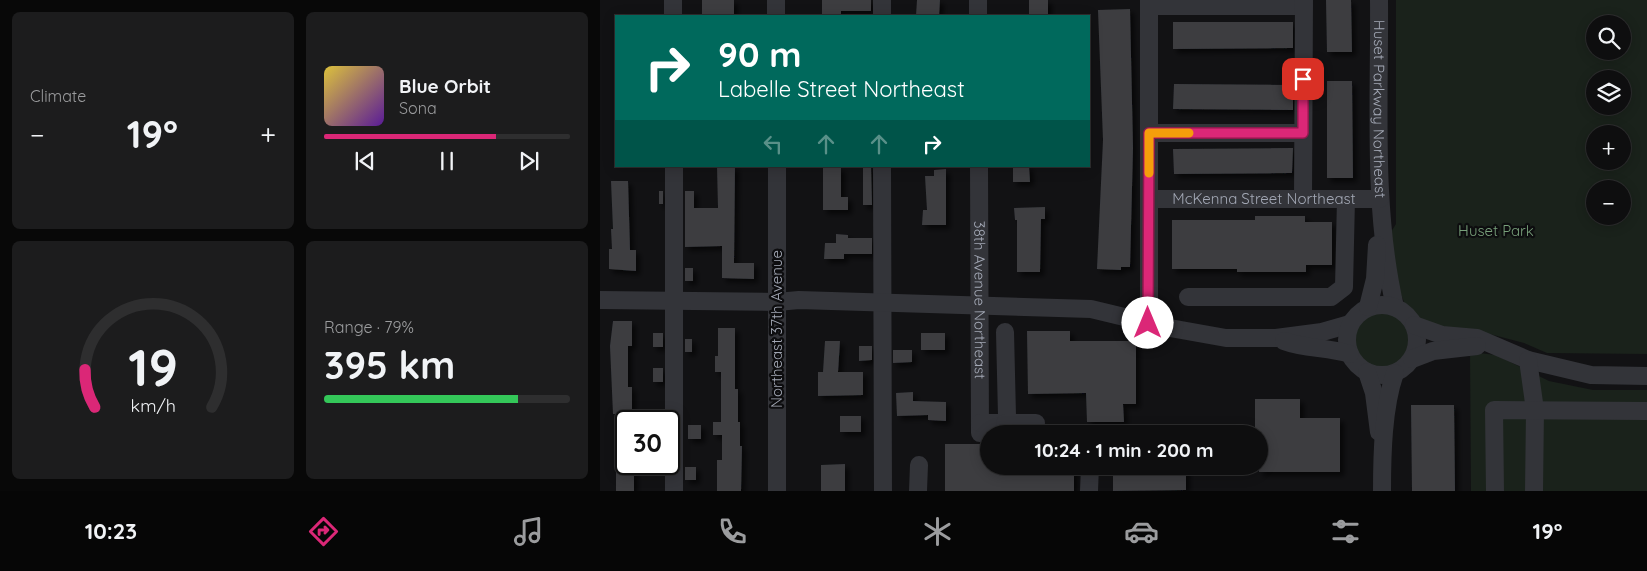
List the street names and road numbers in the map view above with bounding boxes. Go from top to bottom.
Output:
street label: Huset Parkway Northeast [1369,20,1390,199]
street label: McKenna Street Northeast [1172,189,1356,208]
street label: 38th Avenue Northeast [970,221,990,379]
street label: Northeast 37th Avenue [767,250,786,408]

